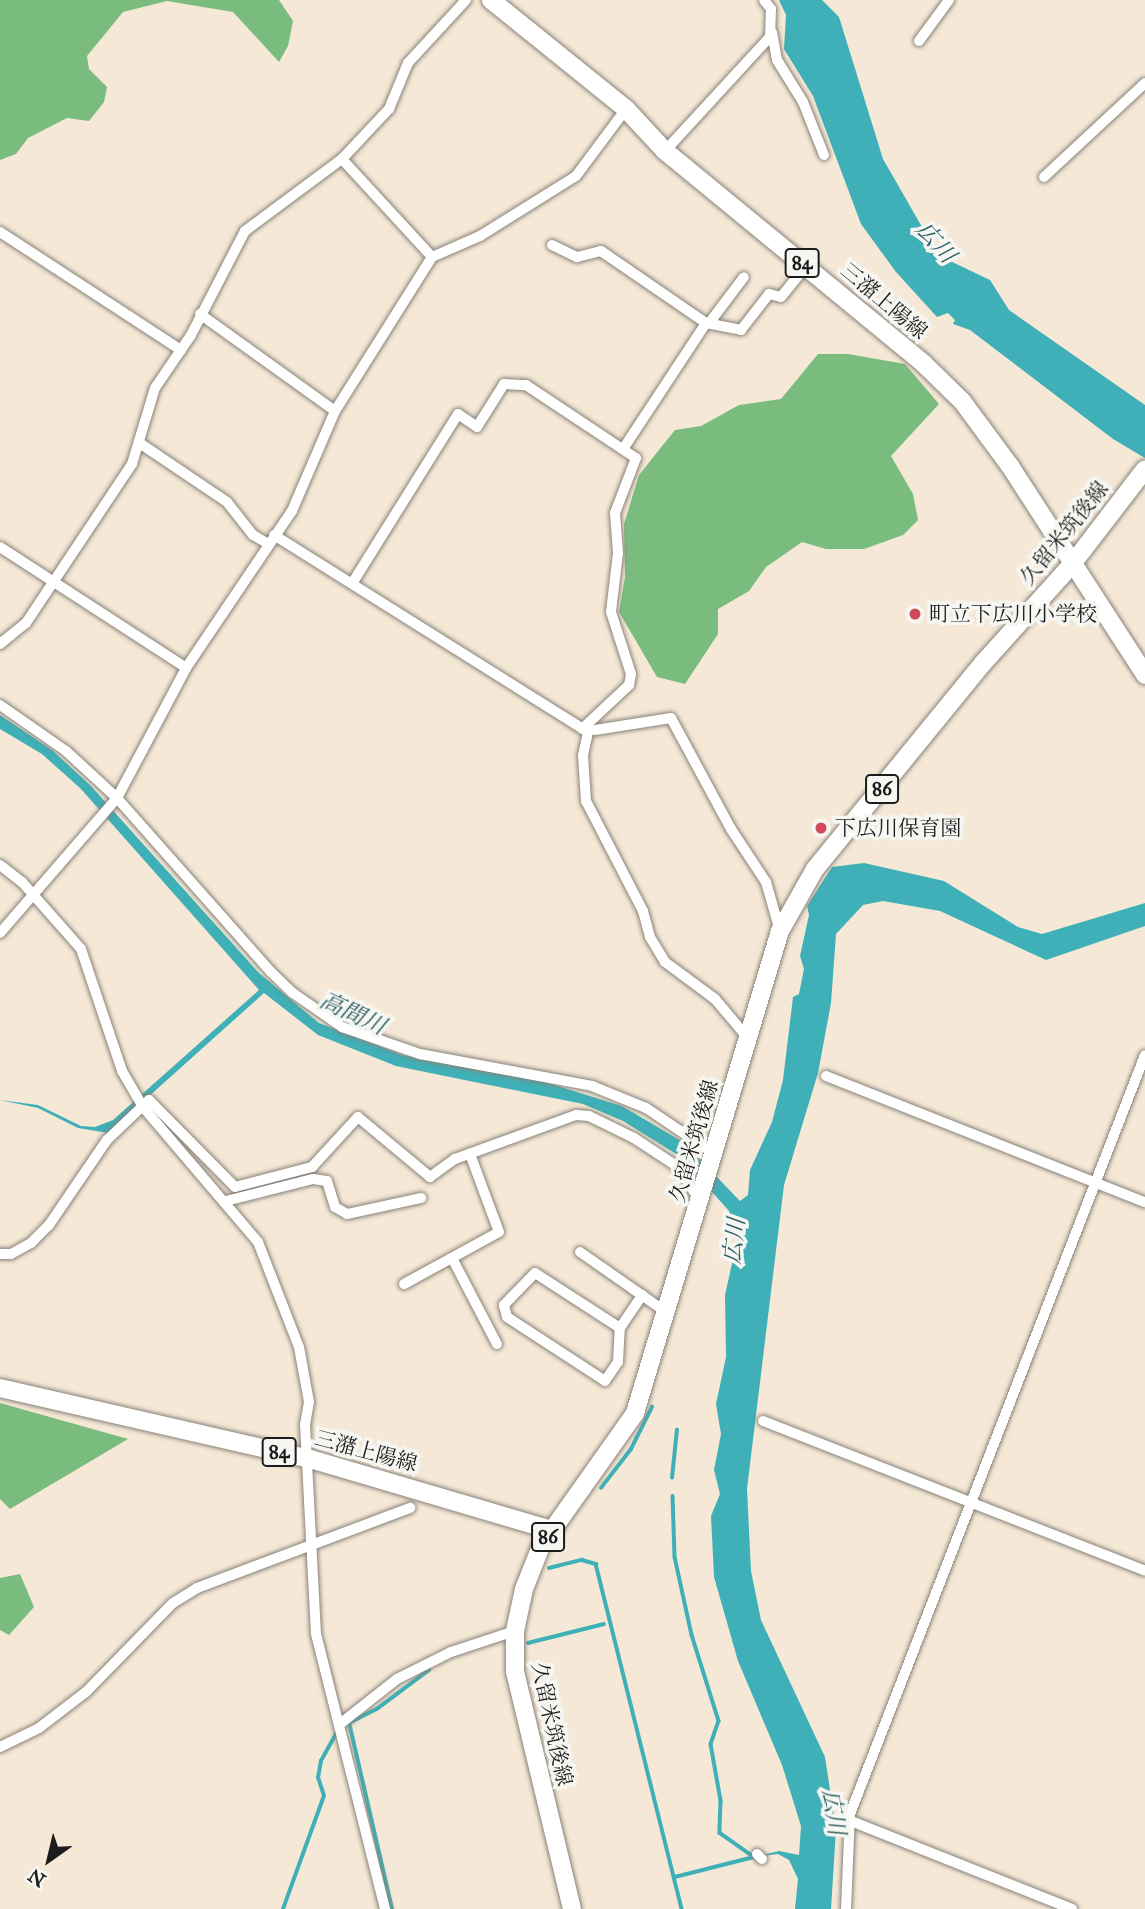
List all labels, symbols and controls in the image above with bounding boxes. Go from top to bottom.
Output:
water label: 広川 [910,216,962,268]
road number: 84 [784,247,820,278]
street label: 三潴上陽線 [836,258,932,344]
street label: 久留米筑後線 [1015,476,1113,590]
place label: 町立下広川小学校 [929,601,1097,627]
marker: 町立下広川小学校 [907,606,923,622]
road number: 86 [864,774,900,804]
place label: 下広川保育園 [835,815,961,841]
marker: 下広川保育園 [813,820,829,836]
water label: 高間川 [316,986,390,1040]
street label: 久留米筑後線 [665,1077,723,1205]
water label: 広川 [718,1217,750,1265]
street label: 三潴上陽線 [312,1425,420,1477]
road number: 84 [262,1436,296,1468]
road number: 86 [530,1522,566,1553]
street label: 久留米筑後線 [527,1660,577,1788]
water label: 広川 [817,1787,851,1837]
north arrow [14,1825,84,1895]
text: N [24,1864,50,1892]

